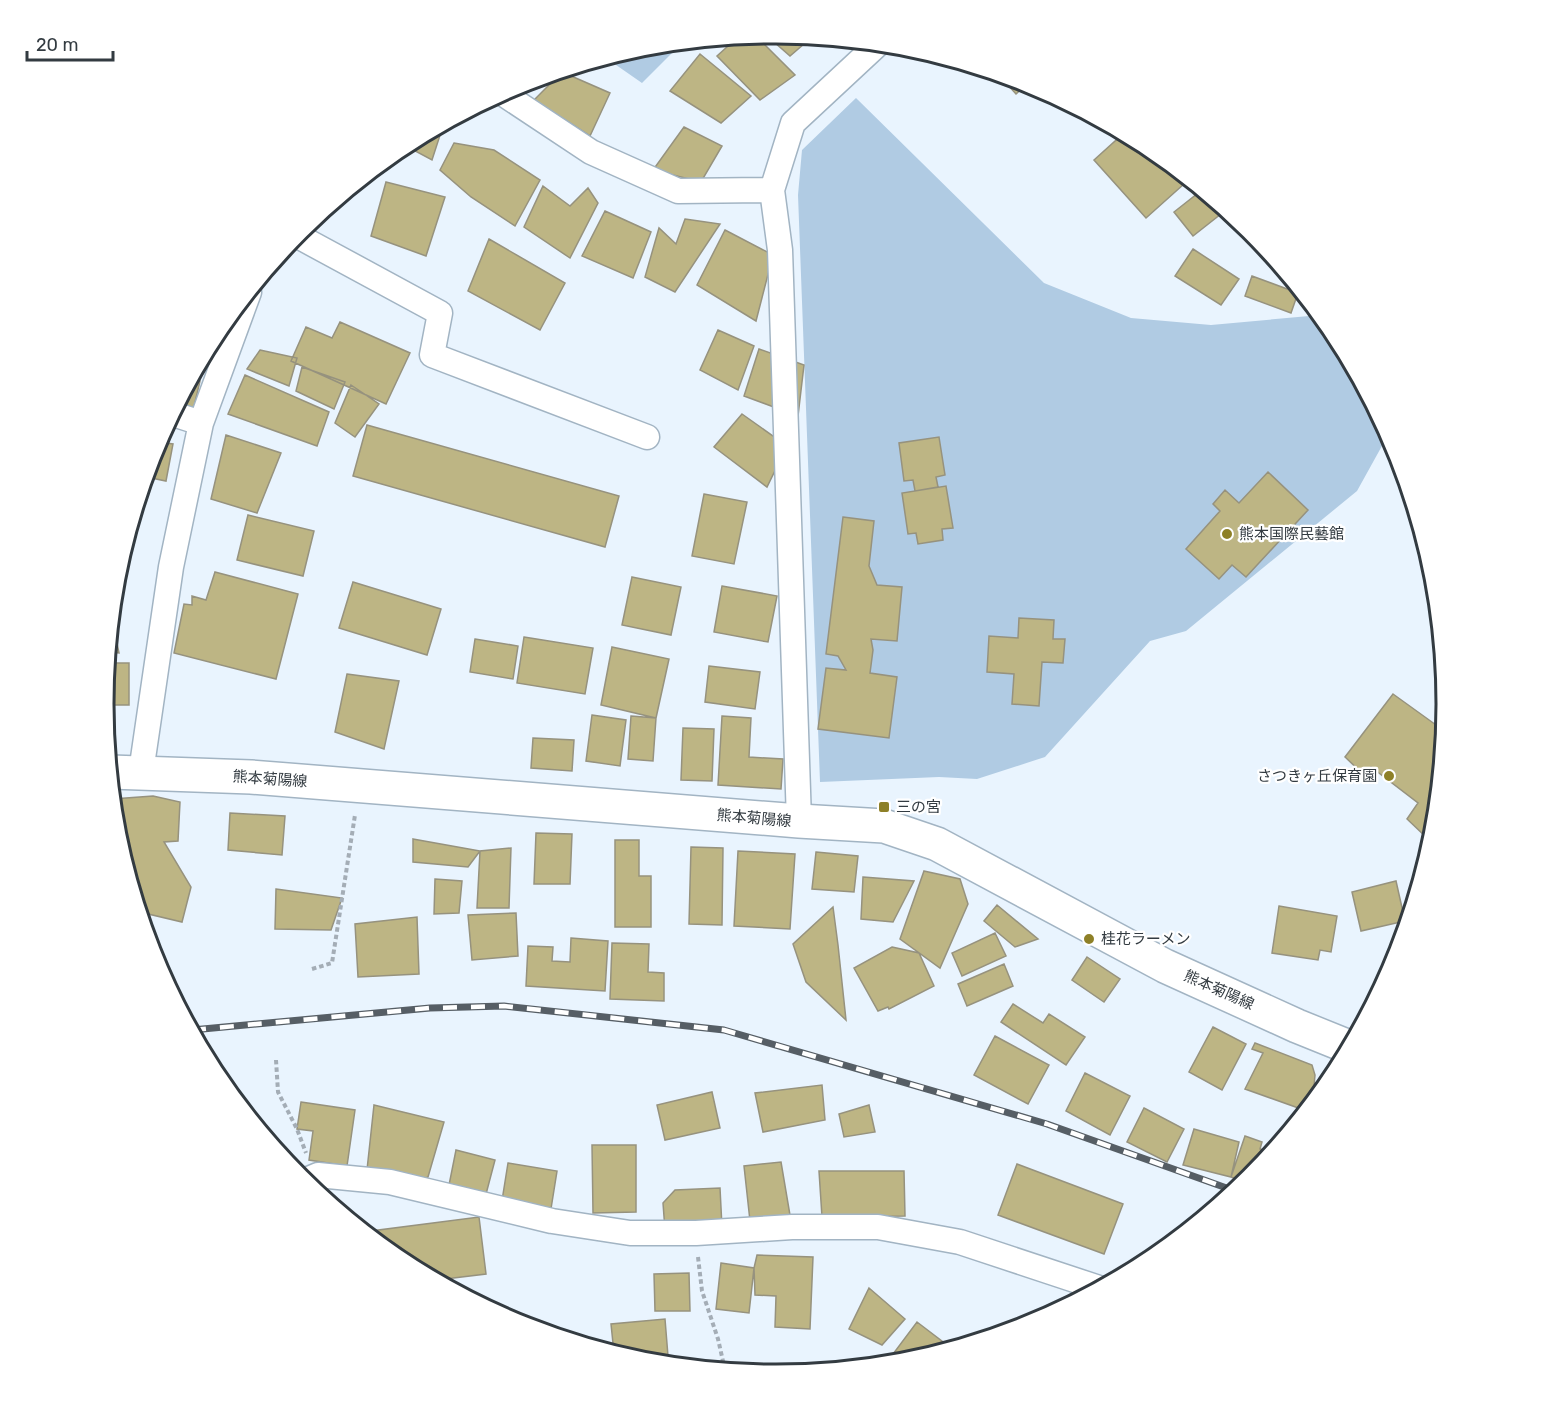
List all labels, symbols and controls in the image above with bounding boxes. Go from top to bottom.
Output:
scale bar [27,24,112,62]
text: 20 m [36,34,78,56]
place label: 熊本国際民藝館 [1239,525,1344,543]
marker: 熊本国際民藝館 [1220,527,1234,541]
street label: 熊本菊陽線 [232,767,308,791]
place label: さつきヶ丘保育園 [1257,767,1377,785]
marker: さつきヶ丘保育園 [1382,769,1396,783]
place label: 三の宮 [896,798,941,816]
marker: 三の宮 [877,800,891,814]
street label: 熊本菊陽線 [716,806,792,830]
place label: 桂花ラーメン [1101,930,1190,948]
marker: 桂花ラーメン [1082,932,1096,946]
street label: 熊本菊陽線 [1181,967,1257,1013]

